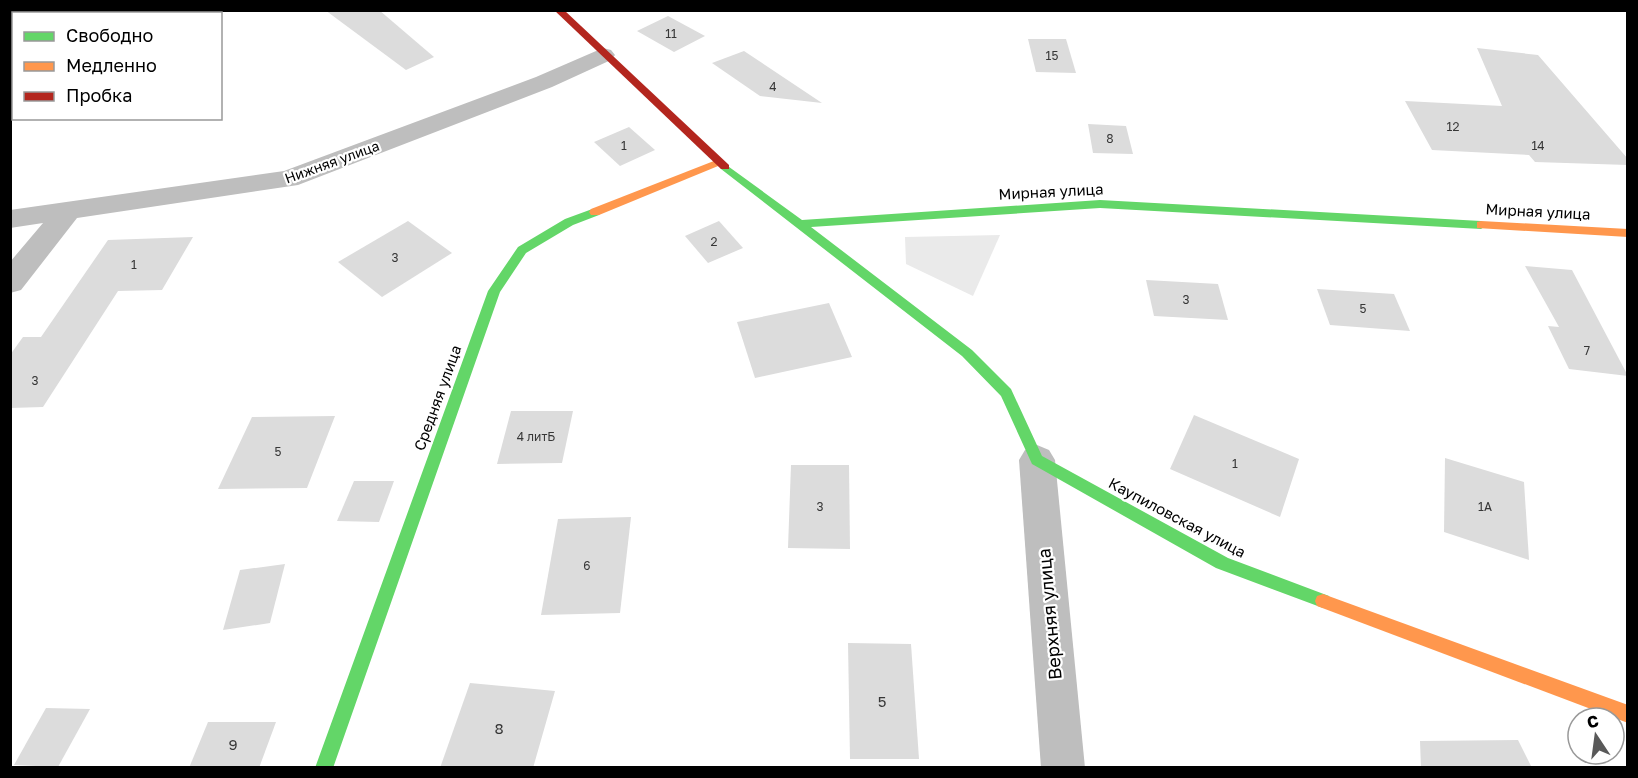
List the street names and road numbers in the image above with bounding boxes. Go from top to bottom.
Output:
street label: Нижняя улица [282,137,381,187]
street label: Мирная улица [998,179,1104,203]
street label: Мирная улица [1485,199,1591,223]
street label: Средняя улица [410,342,465,453]
street label: Каупиловская улица [1106,473,1249,561]
street label: Верхняя улица [1032,547,1066,681]

